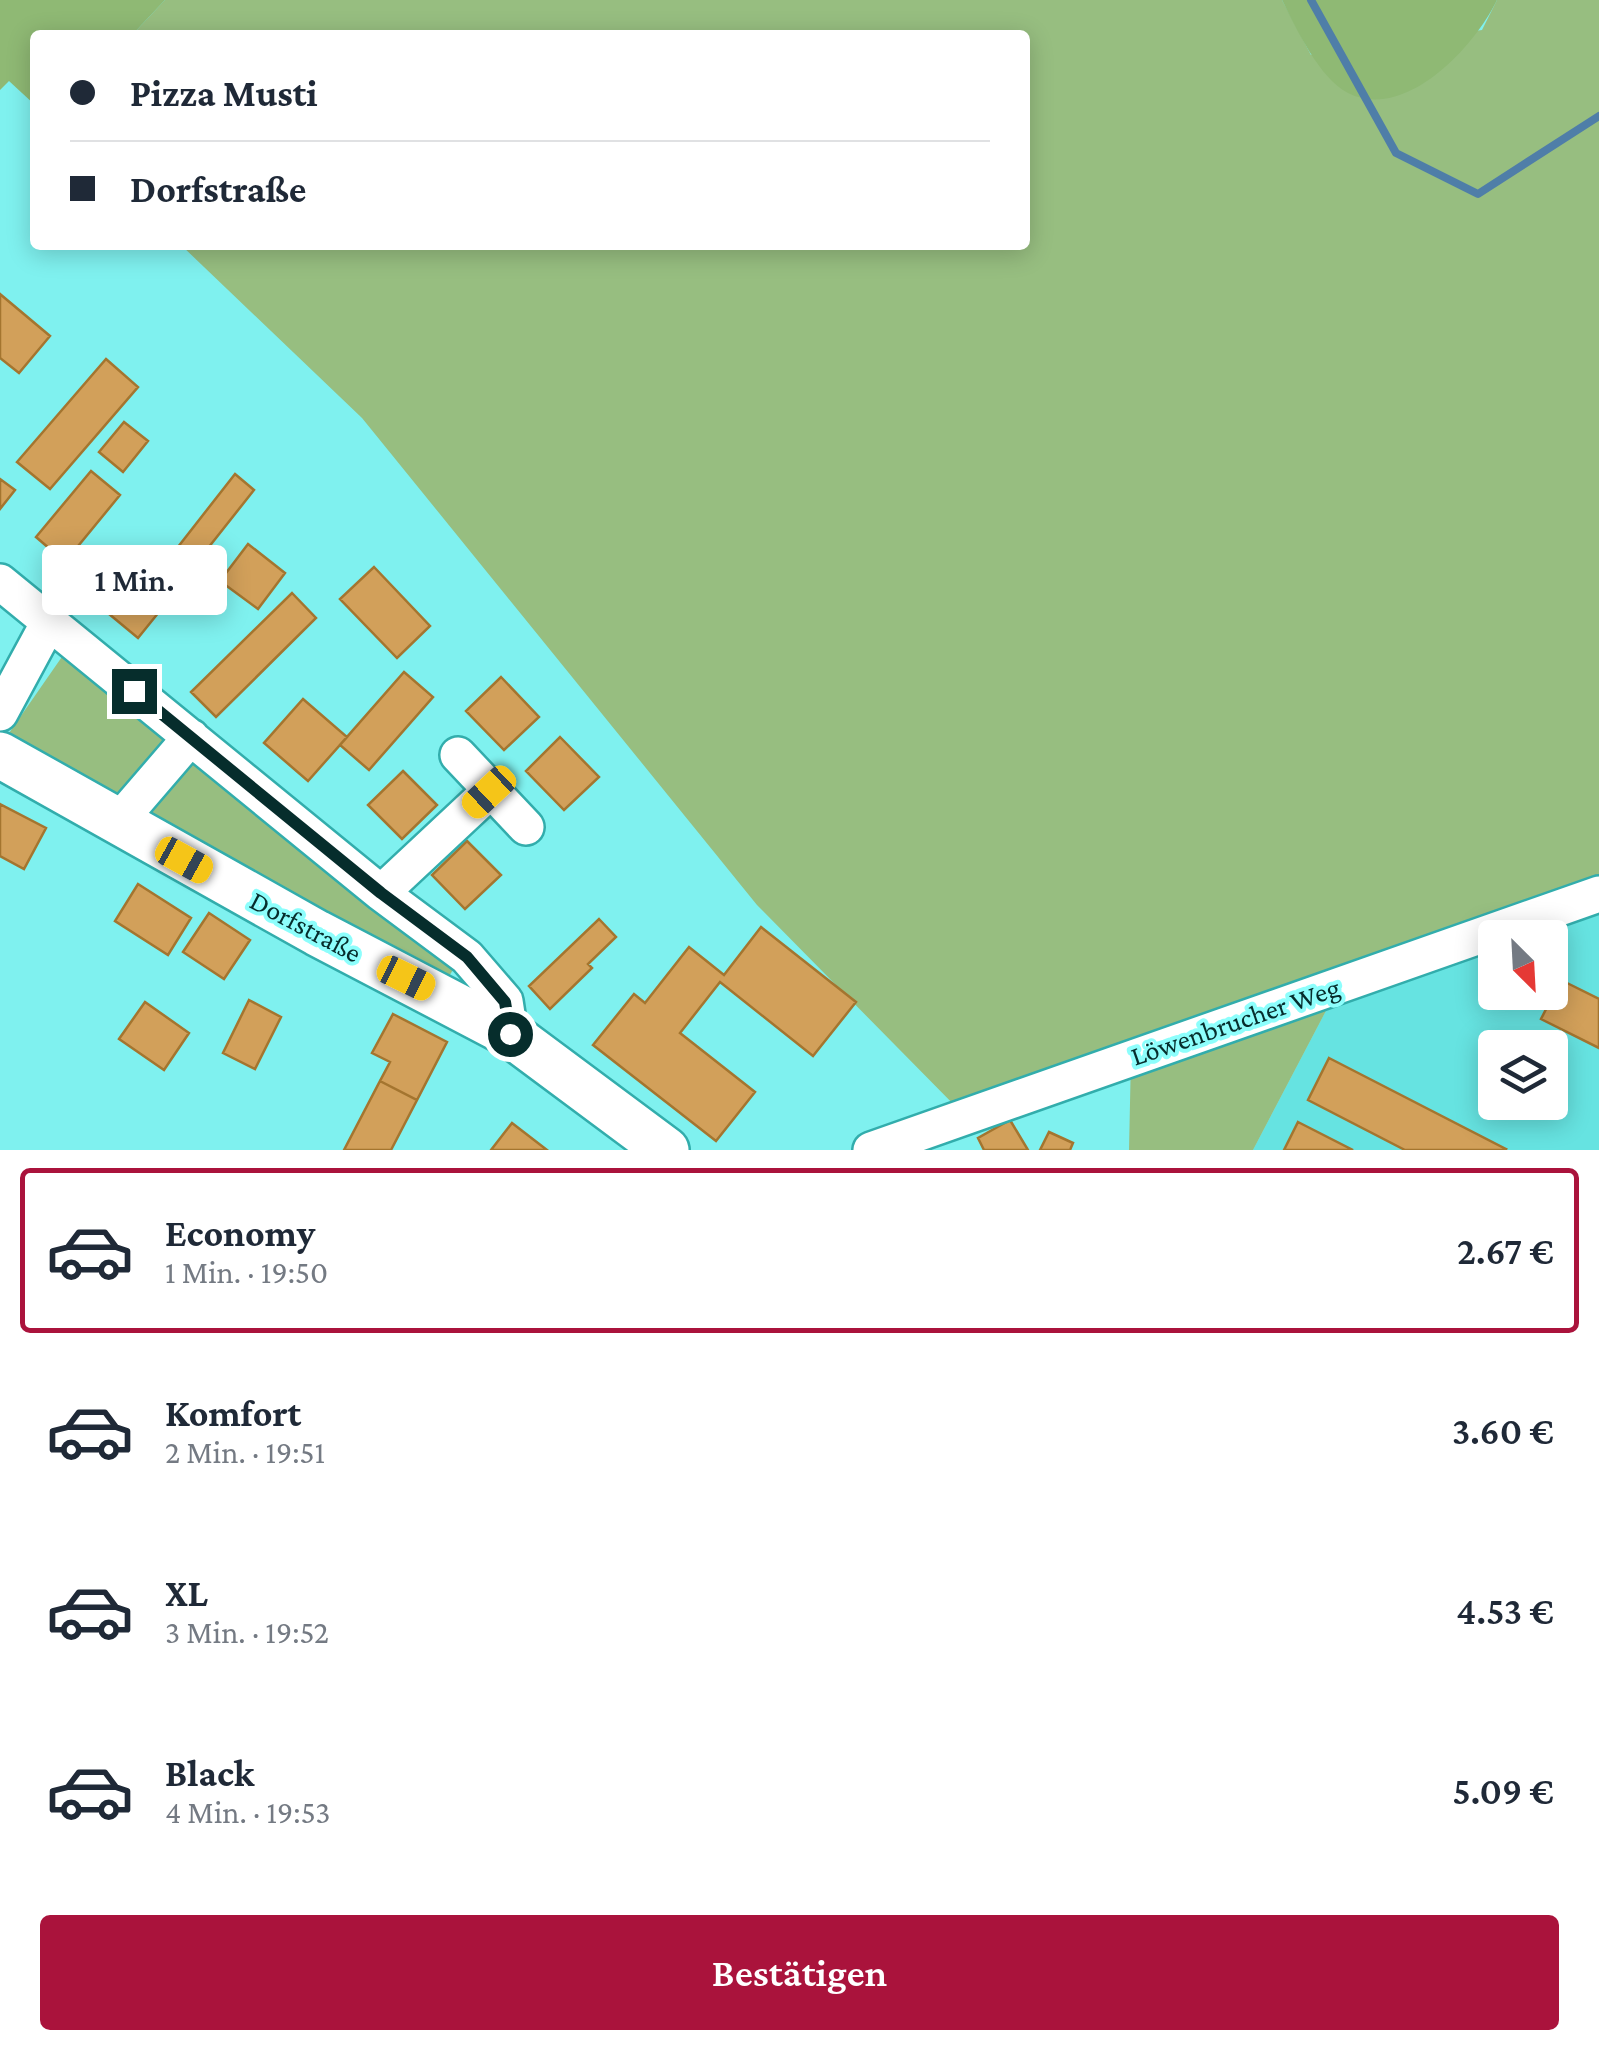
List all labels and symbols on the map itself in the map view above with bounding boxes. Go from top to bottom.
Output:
callout: 1 Min. [42,546,226,616]
route end [112,669,157,714]
car [457,761,521,823]
car [150,832,218,888]
street label: Dorfstraße [245,884,367,969]
north arrow [1478,920,1568,1010]
car [372,951,440,1005]
street label: Löwenbrucher Weg [1127,971,1344,1072]
route start [488,1012,533,1057]

